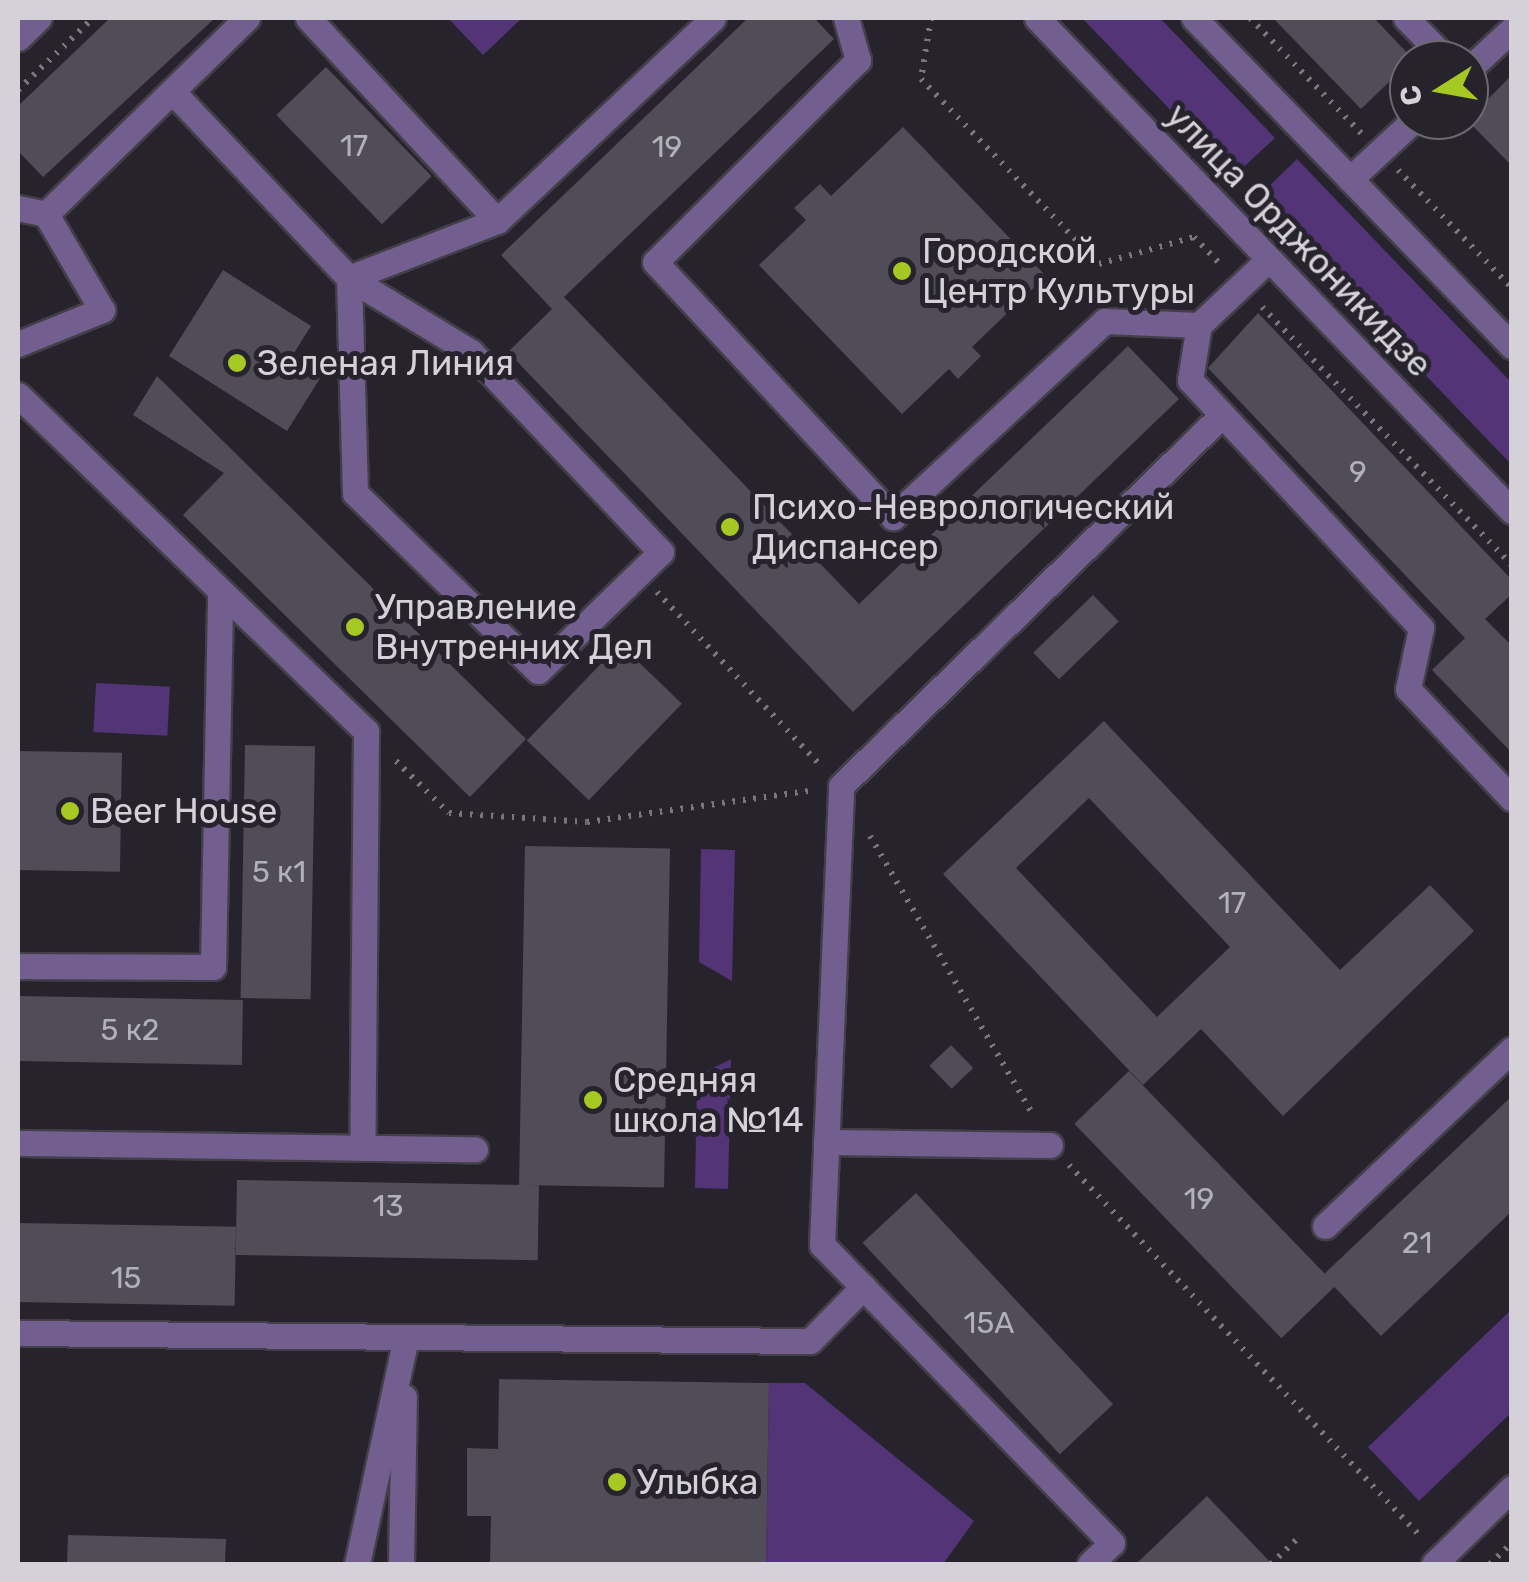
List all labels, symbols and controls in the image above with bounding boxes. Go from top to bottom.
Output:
north arrow [1389,40,1489,140]
text: С [1393,83,1429,108]
street label: улица Орджоникидзе [1157,94,1441,386]
house number: 17 [340,128,368,164]
house number: 19 [652,129,682,165]
place label: Городской Центр Культуры [922,230,1195,312]
marker: Городской Центр Культуры [891,260,913,282]
place label: Зеленая Линия [257,342,514,384]
marker: Зеленая Линия [226,352,248,374]
house number: 9 [1349,454,1367,490]
place label: Психо-Неврологический Диспансер [752,486,1174,568]
marker: Психо-Неврологический Диспансер [717,514,743,540]
place label: Управление Внутренних Дел [375,586,653,668]
marker: Управление Внутренних Дел [344,616,366,638]
place label: Beer House [90,790,278,832]
marker: Beer House [59,800,81,822]
house number: 5 к1 [252,854,306,890]
house number: 17 [1218,885,1246,921]
house number: 5 к2 [101,1012,159,1048]
place label: Средняя школа №14 [613,1059,804,1141]
marker: Средняя школа №14 [582,1089,604,1111]
house number: 19 [1184,1181,1214,1217]
house number: 13 [373,1188,403,1224]
house number: 21 [1402,1225,1432,1261]
house number: 15 [111,1260,141,1296]
house number: 15А [964,1305,1014,1341]
place label: Улыбка [637,1461,758,1503]
marker: Улыбка [606,1471,628,1493]

